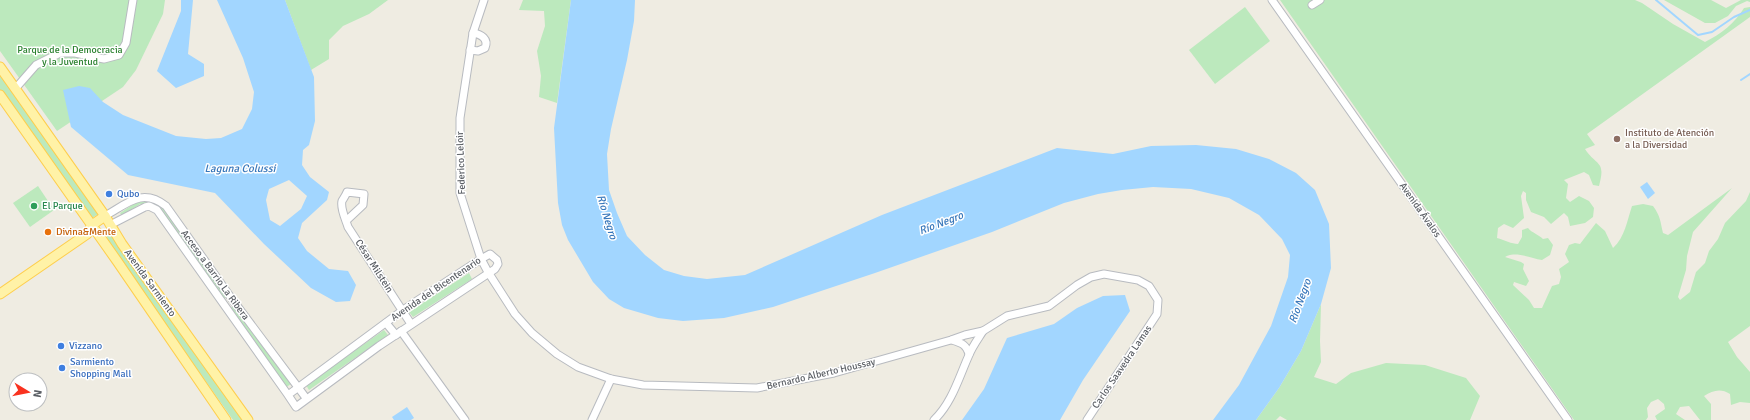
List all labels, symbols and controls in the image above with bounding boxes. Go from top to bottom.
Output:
park label: Parque de la Democracia y la Juventud [17,44,123,68]
place label: Instituto de Atención a la Diversidad [1625,127,1714,151]
street label: Federico Leloir [454,131,468,195]
marker: Instituto de Atención a la Diversidad [1612,134,1622,144]
water label: Laguna Colussi [204,162,277,175]
street label: Avenida Ávalos [1397,180,1444,240]
place label: Qubo [117,188,139,200]
marker: Qubo [104,189,114,199]
water label: Río Negro [594,193,620,242]
place label: El Parque [42,200,83,212]
marker: El Parque [29,201,39,211]
water label: Río Negro [917,208,966,237]
place label: Divina&Mente [56,226,116,238]
marker: Divina&Mente [43,227,53,237]
street label: Acceso a Barrio La Ribera [178,228,252,322]
street label: César Milstein [352,237,396,295]
street label: Avenida Sarmiento [122,247,178,319]
street label: Avenida del Bicentenario [389,254,483,324]
water label: Río Negro [1286,276,1314,325]
street label: Carlos Saavedra Lamas [1090,322,1155,411]
place label: Vizzano [69,340,102,352]
marker: Vizzano [56,341,66,351]
place label: Sarmiento Shopping Mall [70,356,131,380]
street label: Bernardo Alberto Houssay [765,356,877,392]
marker: Sarmiento Shopping Mall [57,363,67,373]
north arrow [8,372,48,412]
text: N [30,389,44,399]

